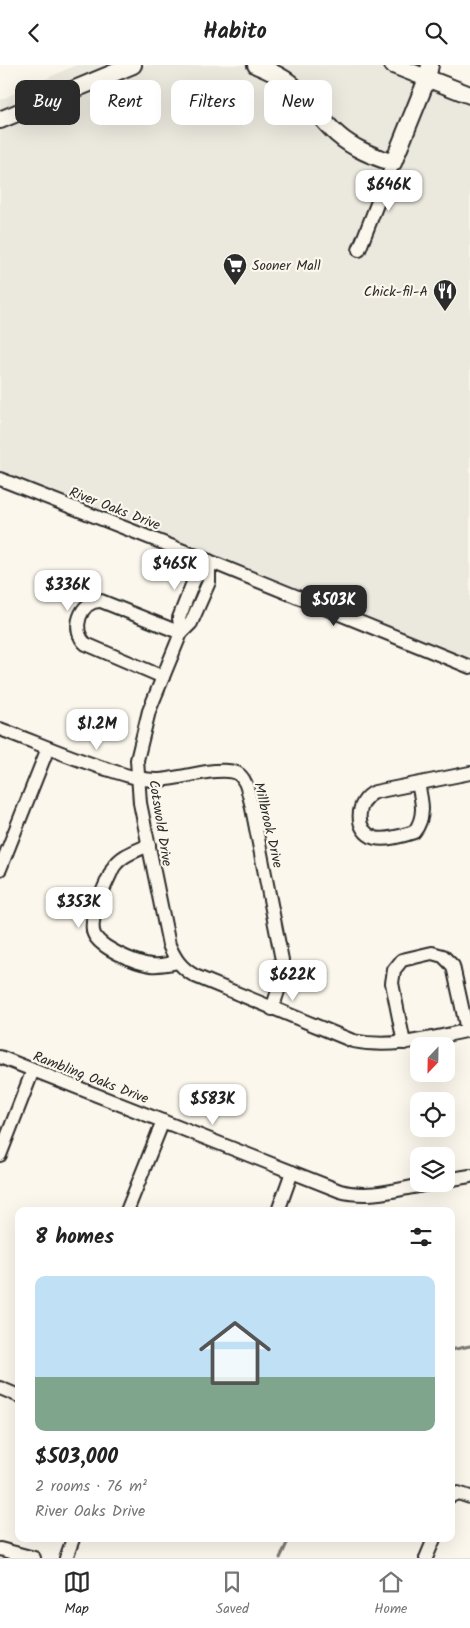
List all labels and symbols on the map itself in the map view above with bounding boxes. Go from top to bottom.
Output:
pin: $646K [354,169,424,212]
supermarket icon: Sooner Mall [222,252,248,286]
place label: Sooner Mall [252,255,321,277]
restaurant icon: Chick-fil-A [432,278,458,312]
place label: Chick-fil-A [364,281,428,303]
street label: River Oaks Drive [66,481,164,537]
pin: $465K [140,549,210,591]
pin: $336K [33,569,103,612]
pin: $503K [299,585,369,627]
pin: $1.2M [62,709,132,751]
street label: Cotswold Drive [142,778,178,869]
street label: Millbrook Drive [247,780,289,871]
pin: $353K [44,887,114,929]
pin: $622K [258,959,328,1002]
north arrow [410,1037,455,1083]
street label: Rambling Oaks Drive [30,1046,152,1110]
pin: $583K [178,1083,248,1126]

